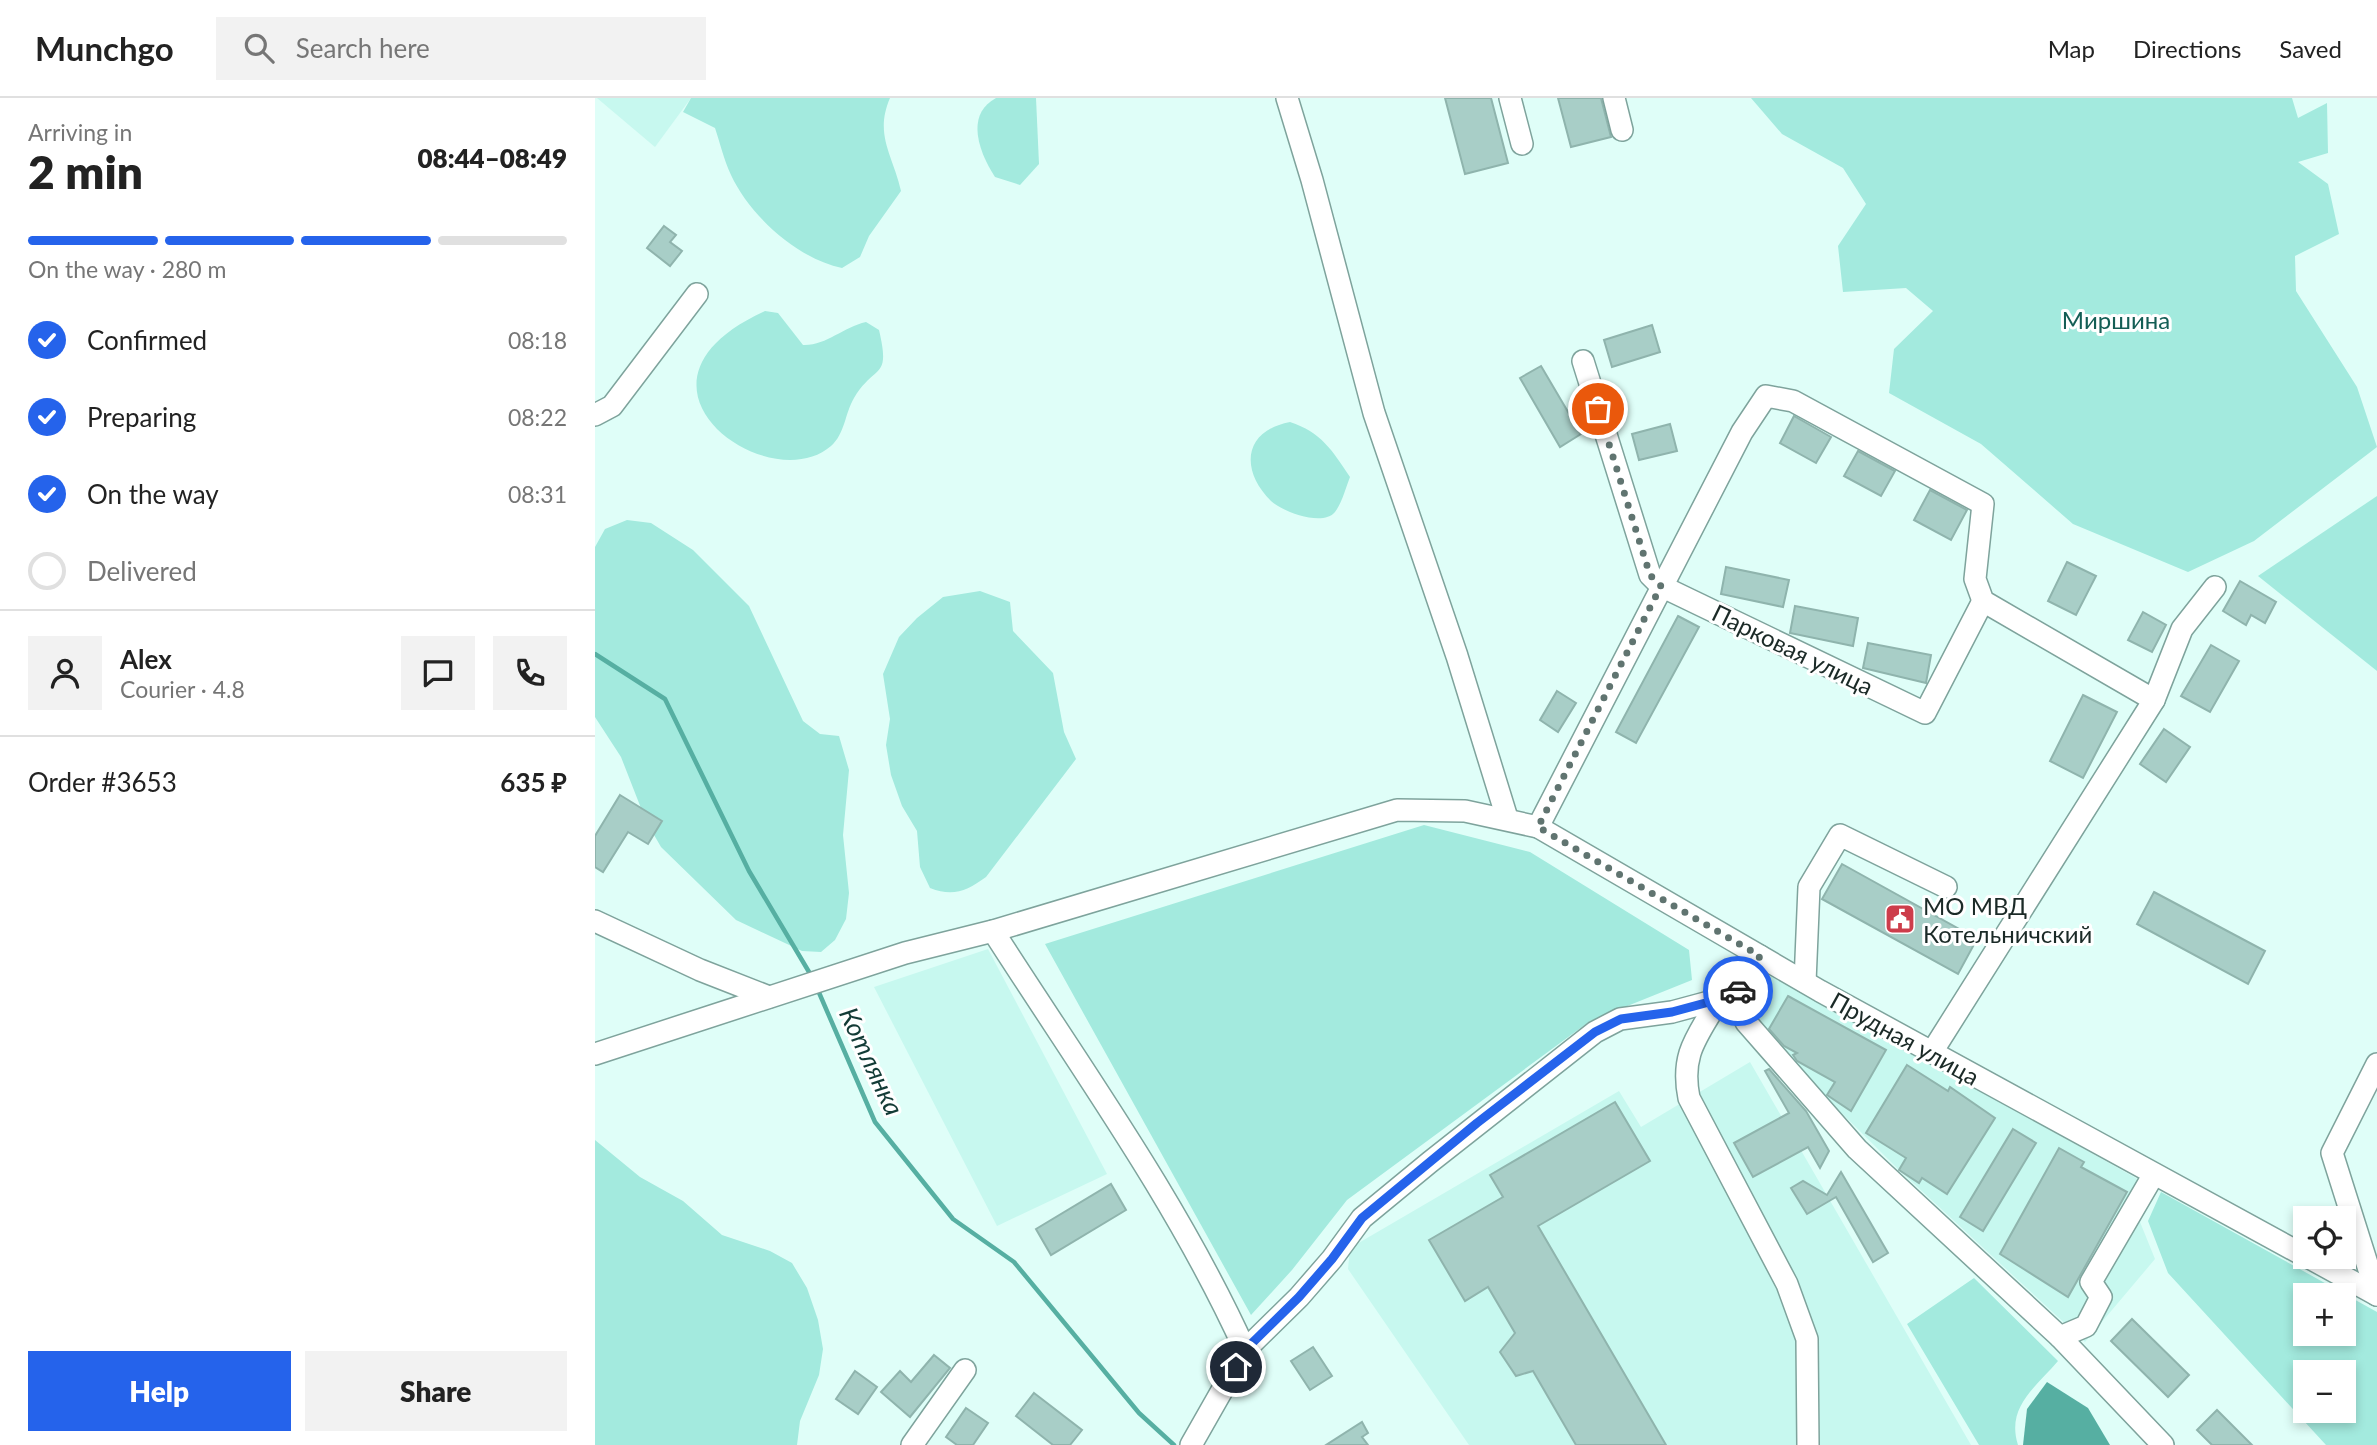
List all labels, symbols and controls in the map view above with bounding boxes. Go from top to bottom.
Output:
search box [216,17,706,80]
text: Munchgo [35,28,174,68]
icon: search [240,29,278,67]
text: Search here [296,32,430,64]
text: Map [2048,34,2095,63]
text: Directions [2133,34,2241,63]
text: Saved [2279,34,2342,63]
text: Arriving in [28,118,132,146]
text: 08:44–08:49 [417,142,567,174]
text: 2 min [28,144,143,199]
text: On the way · 280 m [28,255,227,283]
park label: Миршина [2062,305,2170,334]
icon: check [28,321,66,359]
text: Confirmed [87,324,207,356]
text: 08:18 [508,326,567,354]
pin [1568,379,1628,439]
icon: bag [1579,390,1617,428]
icon: check [28,398,66,436]
text: Preparing [87,401,196,433]
text: 08:22 [508,403,567,431]
icon: check [28,475,66,513]
text: On the way [87,478,219,510]
text: 08:31 [508,480,567,508]
text: Delivered [87,555,197,587]
street label: Парковая улица [1708,597,1878,701]
button: person [28,636,102,710]
button: chat [401,636,475,710]
button: phone [493,636,567,710]
text: Alex [120,643,172,675]
text: Courier · 4.8 [120,675,245,703]
text: Order #3653 [28,766,177,798]
text: 635 ₽ [500,766,567,798]
place label: МО МВД Котельничский [1923,891,2092,948]
public building icon: МО МВД Котельничский [1883,902,1917,936]
courier [1703,956,1773,1026]
icon: car [1719,972,1757,1010]
street label: Прудная улица [1826,985,1984,1091]
water label: Котлянка [833,1002,911,1120]
map controls [2293,1206,2356,1423]
button: locate [2293,1206,2356,1269]
button: + [2293,1283,2356,1346]
pin [1206,1337,1266,1397]
icon: home [1217,1348,1255,1386]
button: Help [28,1351,291,1431]
button: Share [305,1351,567,1431]
button: − [2293,1360,2356,1423]

